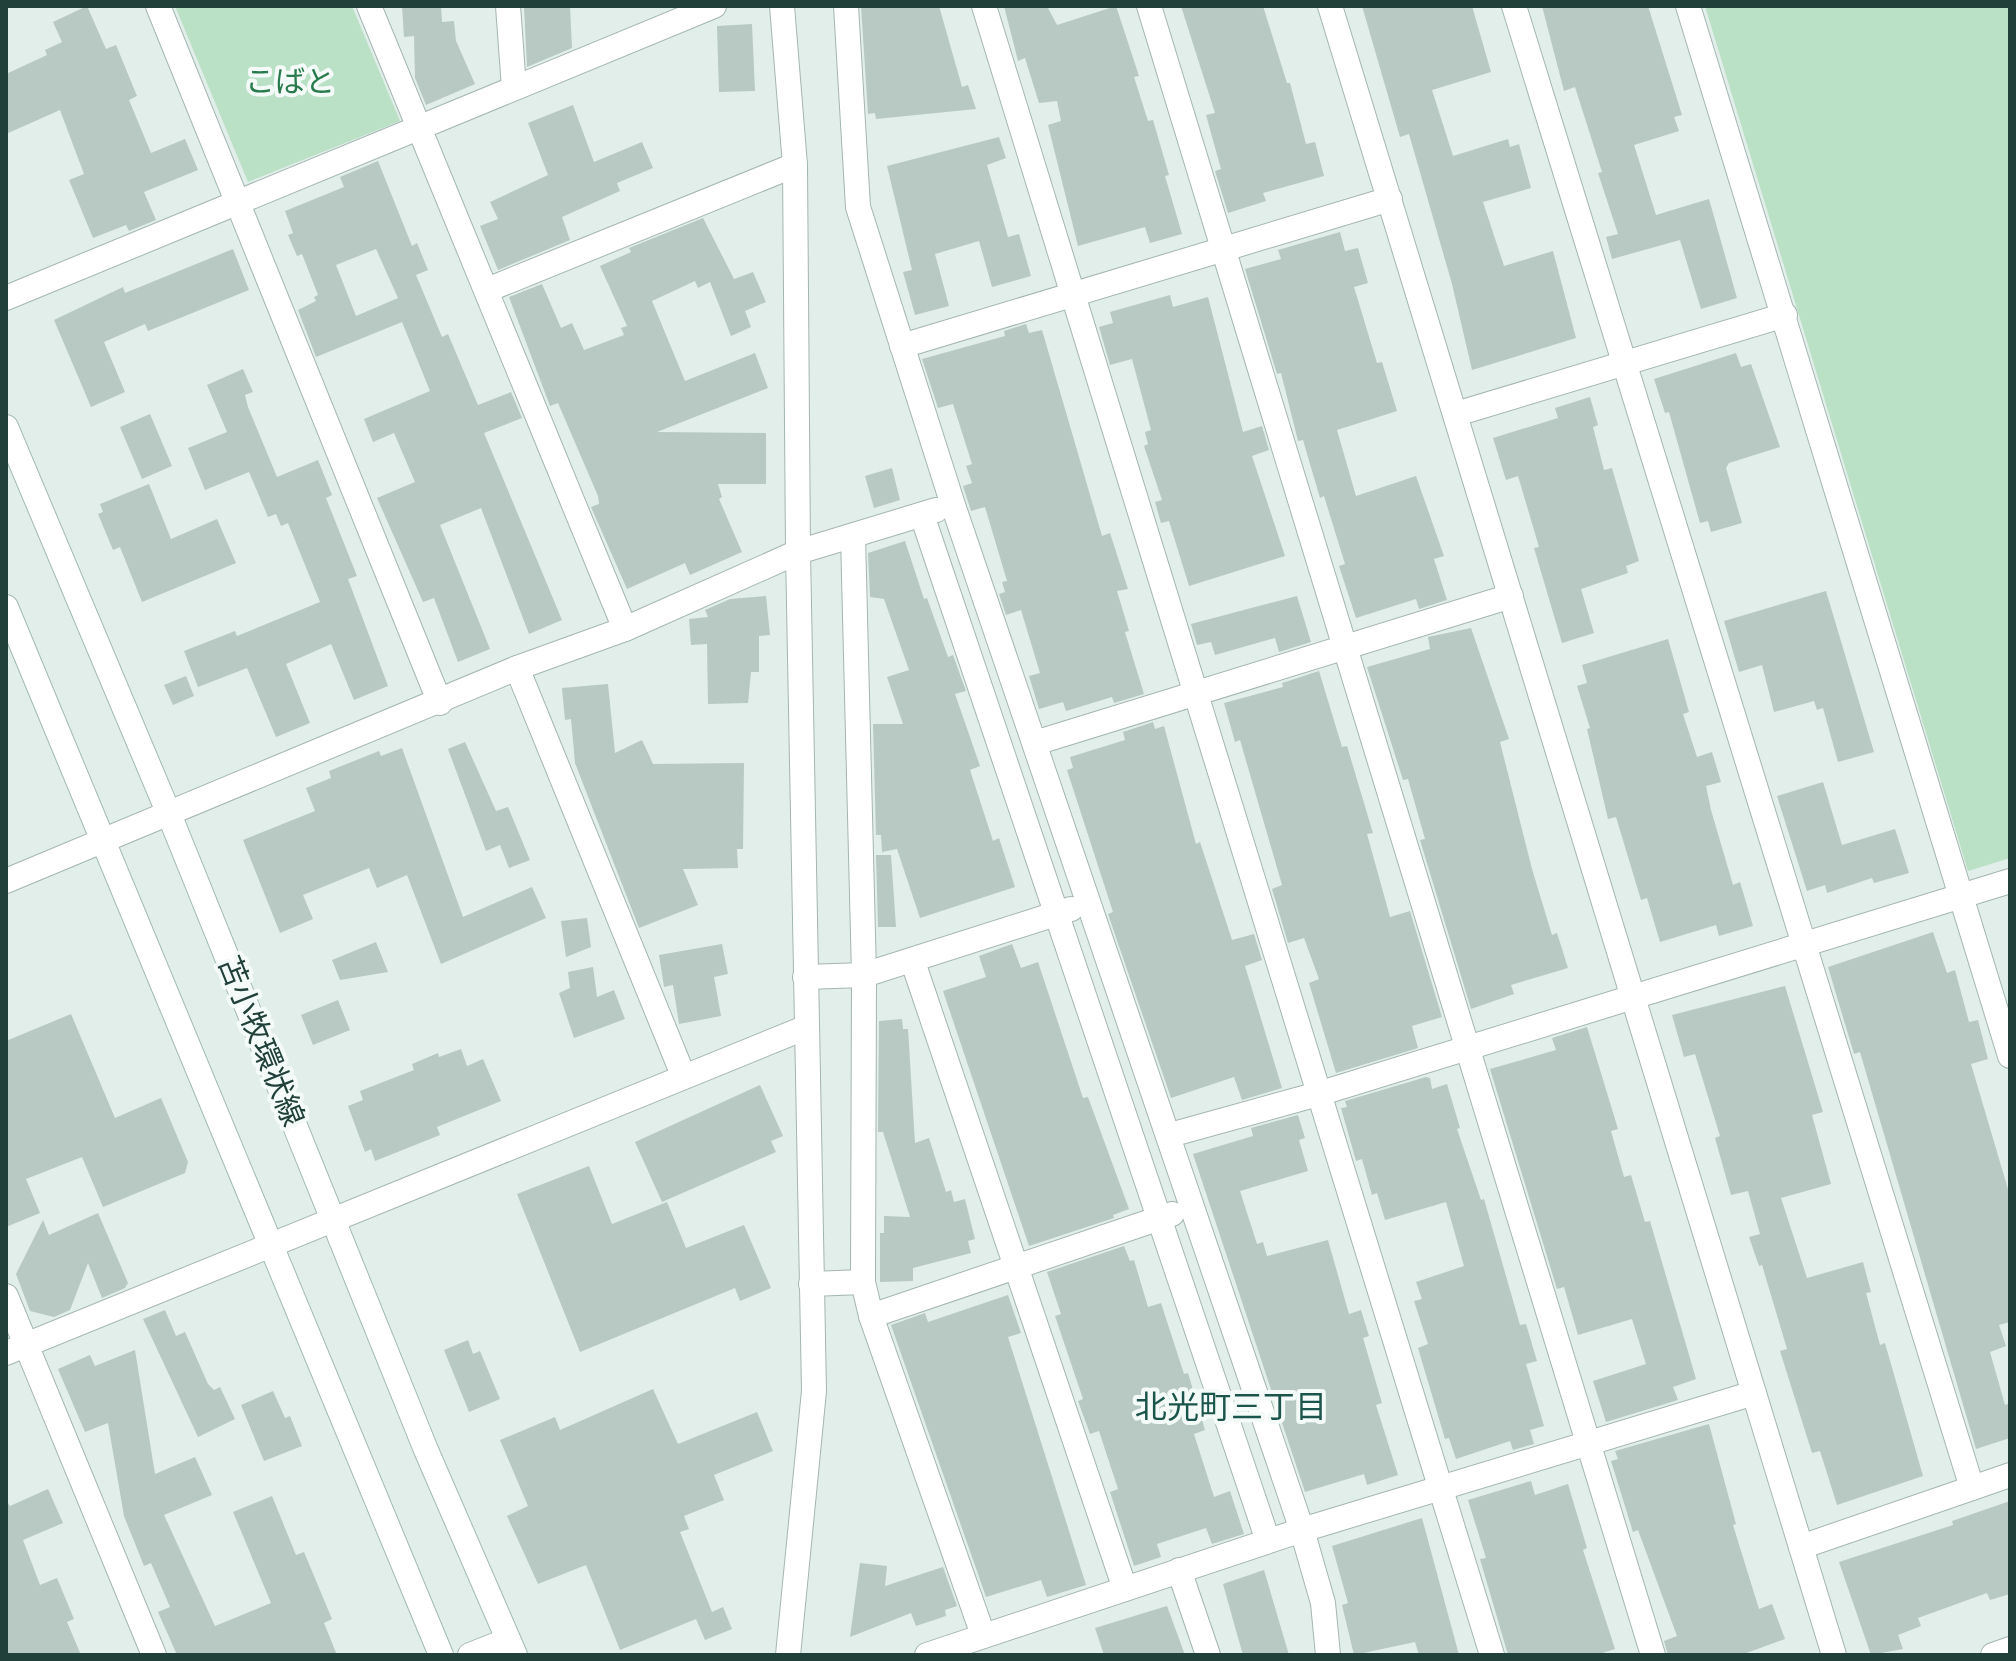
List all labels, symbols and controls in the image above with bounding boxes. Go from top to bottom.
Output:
park label: こばと [245,67,335,98]
street label: 苫小牧環状線 [212,952,310,1130]
district label: 北光町三丁目 [1135,1391,1327,1424]

